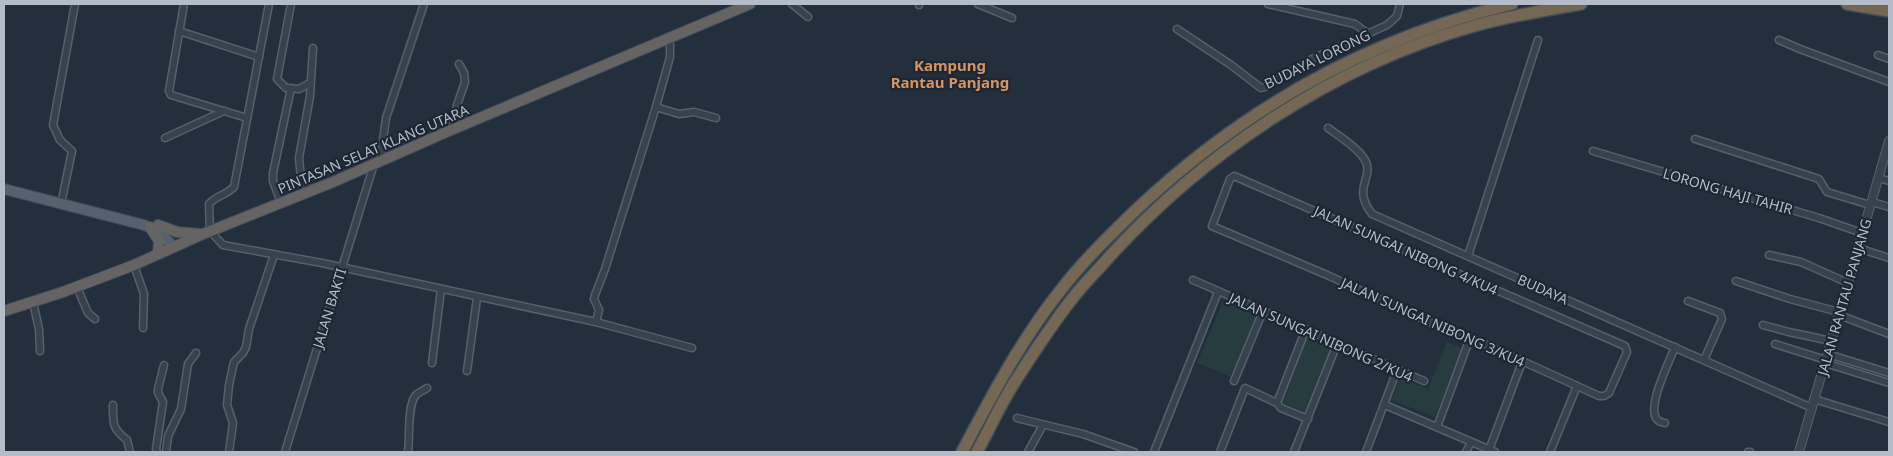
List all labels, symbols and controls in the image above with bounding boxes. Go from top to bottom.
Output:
street label: BUDAYA LORONG [1261,25,1373,93]
district label: Kampung Rantau Panjang [891,55,1009,92]
street label: PINTASAN SELAT KLANG UTARA [275,100,471,198]
street label: LORONG HAJI TAHIR [1661,163,1795,219]
street label: JALAN SUNGAI NIBONG 4/KU4 [1309,200,1501,299]
street label: JALAN RANTAU PANJANG [1812,216,1875,380]
street label: JALAN BAKTI [307,266,350,352]
street label: BUDAYA [1515,269,1571,309]
street label: JALAN SUNGAI NIBONG 3/KU4 [1336,272,1528,371]
street label: JALAN SUNGAI NIBONG 2/KU4 [1224,287,1416,386]

